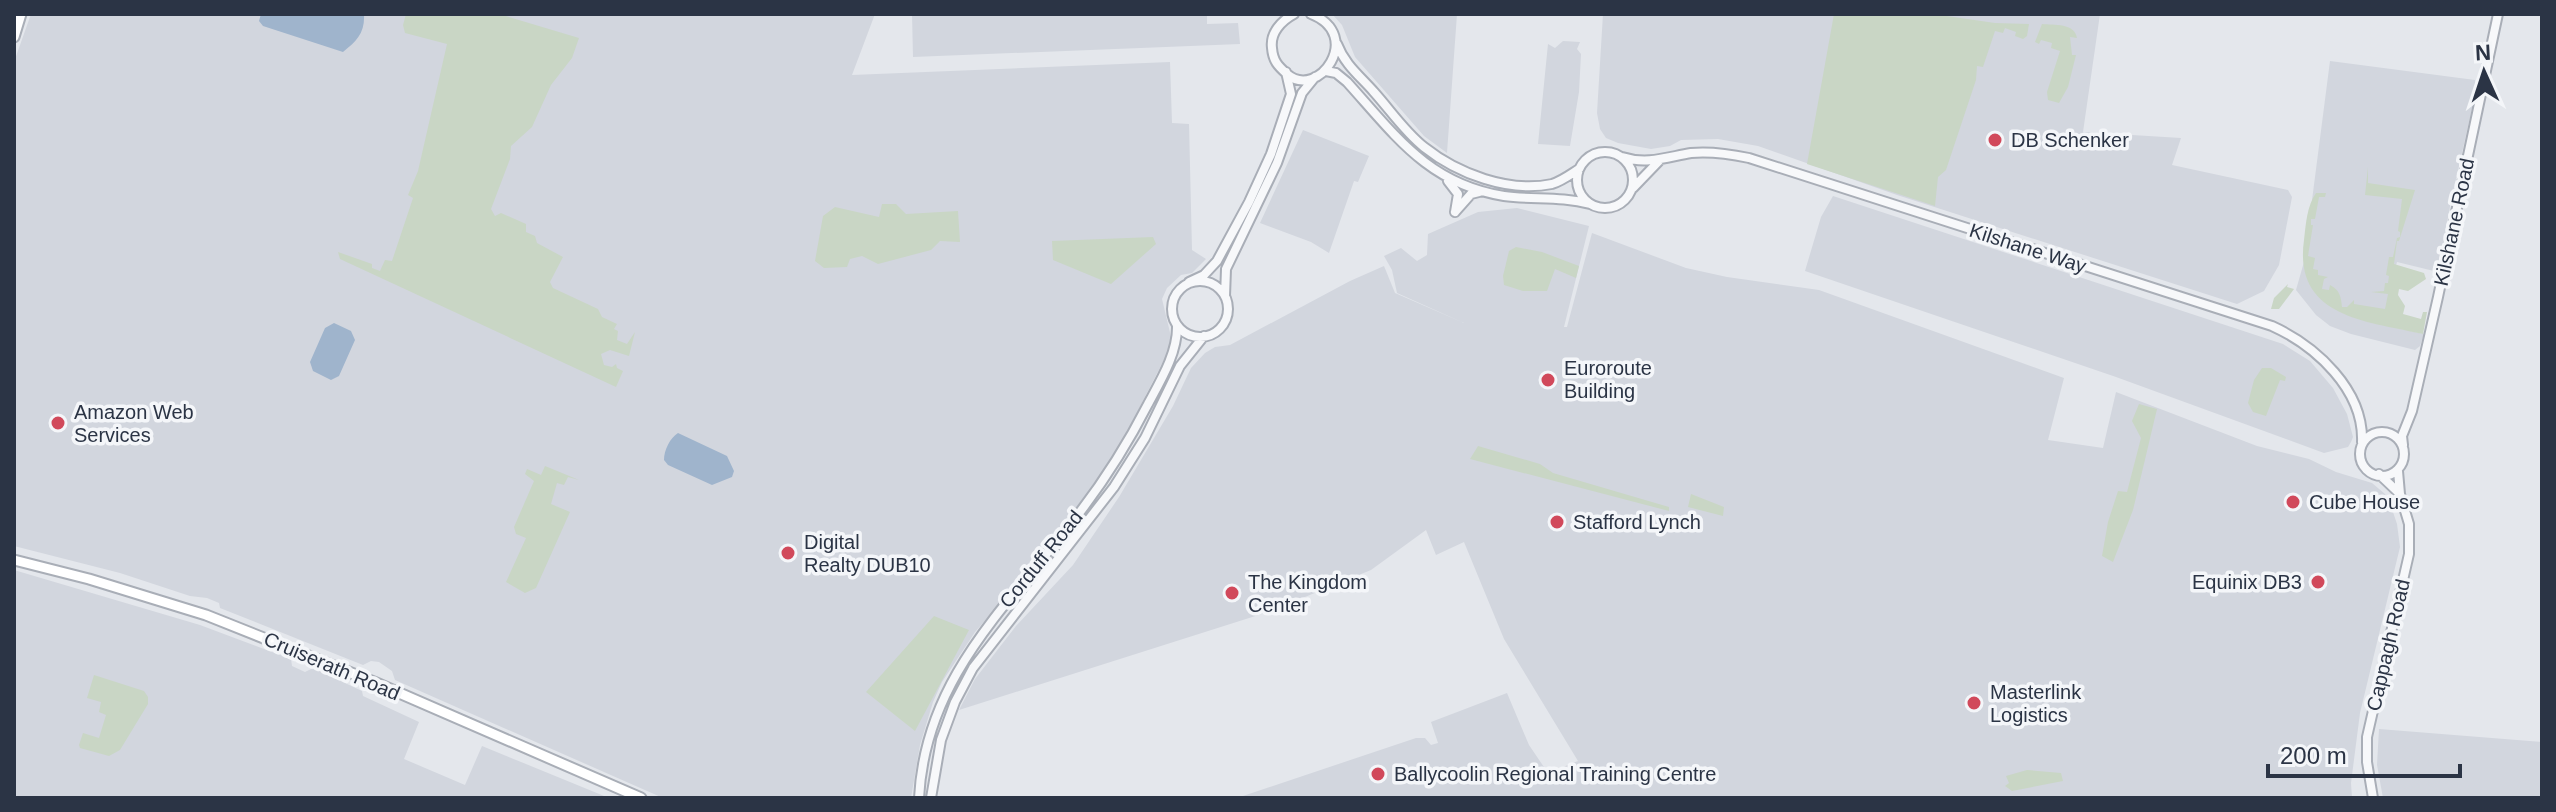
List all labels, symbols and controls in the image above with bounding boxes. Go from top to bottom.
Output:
north arrow [2444,32,2524,112]
text: N [2474,40,2492,65]
place label: DB Schenker [2011,129,2129,151]
marker: DB Schenker [1986,131,2004,149]
street label: Kilshane Road [2430,156,2478,288]
street label: Kilshane Way [1967,219,2089,277]
place label: Euroroute Building [1564,357,1652,402]
marker: Euroroute Building [1539,371,1557,389]
place label: Amazon Web Services [74,401,194,446]
marker: Amazon Web Services [49,414,67,432]
place label: Cube House [2309,491,2420,513]
marker: Cube House [2284,493,2302,511]
street label: Corduff Road [995,506,1087,612]
place label: Stafford Lynch [1573,511,1701,533]
marker: Stafford Lynch [1548,513,1566,531]
place label: Digital Realty DUB10 [804,531,931,576]
marker: Digital Realty DUB10 [779,544,797,562]
place label: The Kingdom Center [1248,571,1367,616]
place label: Equinix DB3 [2192,571,2302,593]
marker: Equinix DB3 [2309,573,2327,591]
street label: Cappagh Road [2362,577,2414,713]
marker: The Kingdom Center [1223,584,1241,602]
street label: Cruiserath Road [261,627,403,705]
place label: Masterlink Logistics [1990,681,2082,726]
marker: Masterlink Logistics [1965,694,1983,712]
scale bar [2268,728,2460,778]
text: 200 m [2280,742,2347,769]
place label: Ballycoolin Regional Training Centre [1394,763,1716,785]
marker: Ballycoolin Regional Training Centre [1369,765,1387,783]

